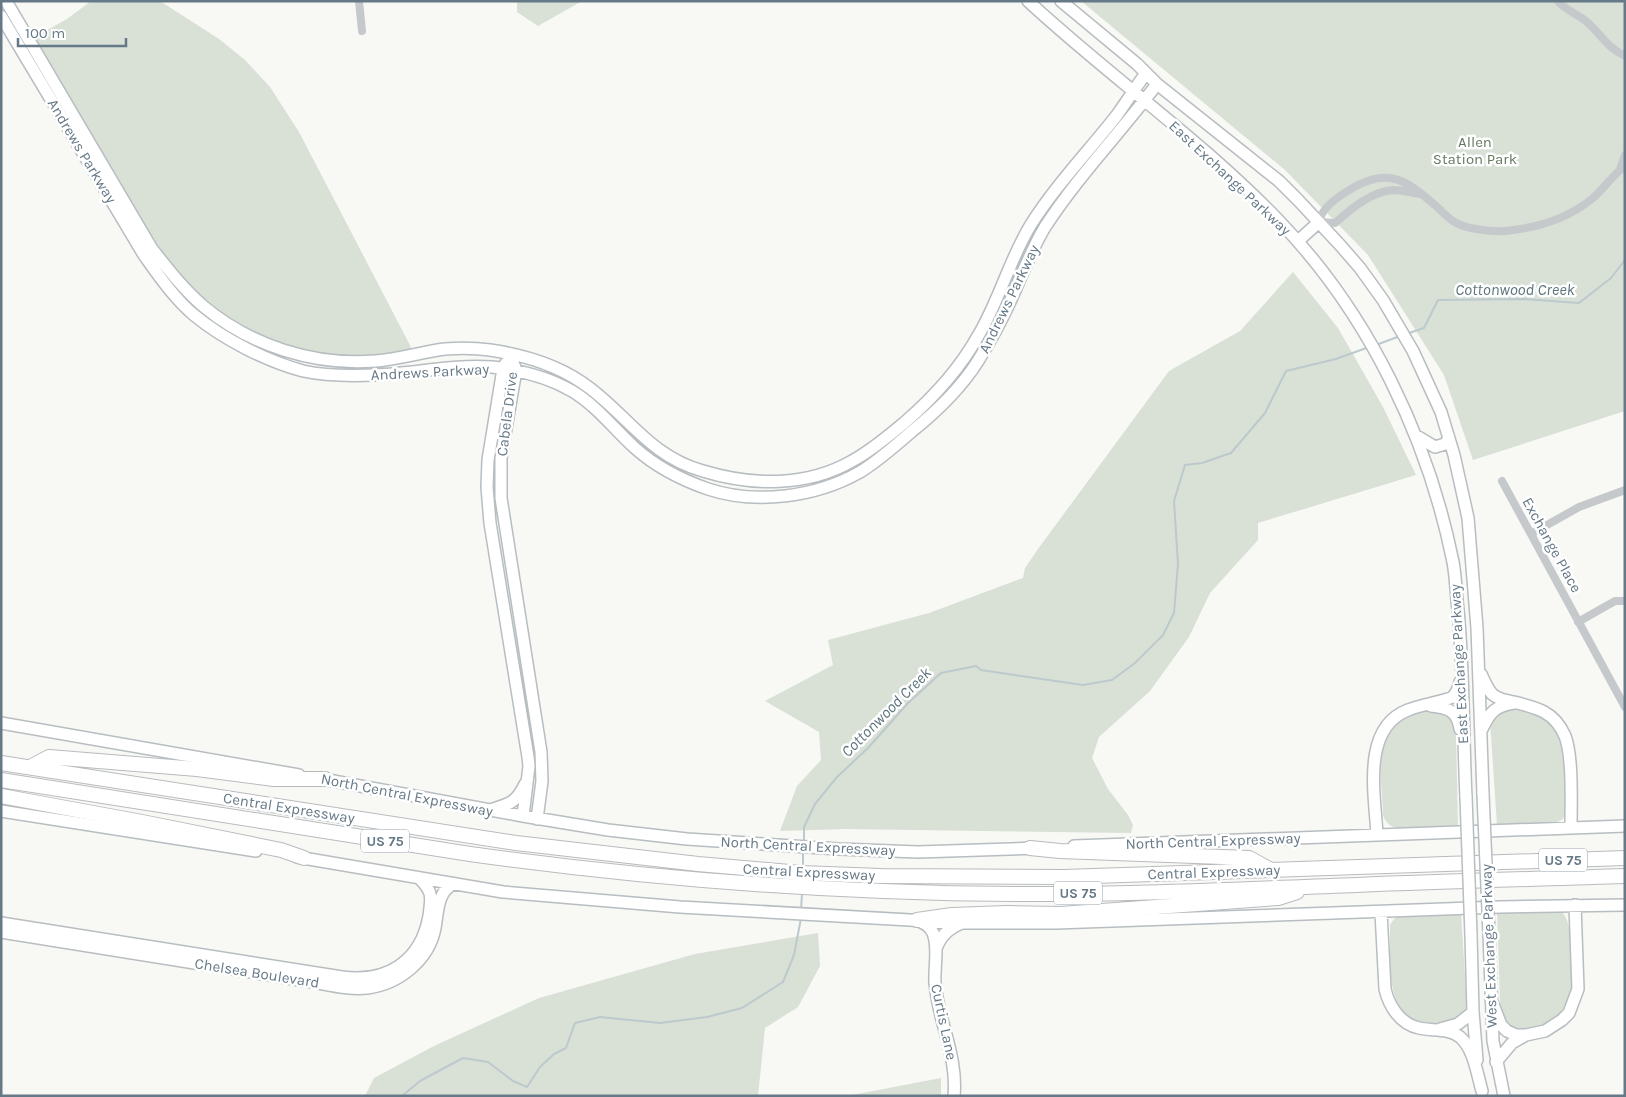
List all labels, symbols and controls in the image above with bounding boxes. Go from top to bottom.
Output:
scale bar [18,15,125,47]
text: 100 m [25,24,65,42]
street label: Andrews Parkway [44,96,120,206]
street label: East Exchange Parkway [1165,117,1295,239]
park label: Allen Station Park [1433,133,1517,168]
street label: Andrews Parkway [975,242,1043,356]
water label: Cottonwood Creek [1455,280,1576,299]
street label: Andrews Parkway [370,360,490,384]
street label: Cabela Drive [493,371,521,457]
street label: Exchange Place [1518,494,1586,596]
street label: East Exchange Parkway [1446,584,1472,744]
water label: Cottonwood Creek [837,662,936,761]
street label: North Central Expressway [319,769,495,821]
street label: Central Expressway [222,789,356,827]
road number: US 75 [361,829,409,852]
street label: North Central Expressway [1125,829,1301,853]
street label: North Central Expressway [720,832,896,860]
road number: US 75 [1539,848,1587,872]
street label: Central Expressway [742,860,876,884]
street label: Central Expressway [1147,861,1281,883]
street label: West Exchange Parkway [1477,864,1501,1028]
road number: US 75 [1054,881,1102,904]
street label: Chelsea Boulevard [193,954,321,992]
street label: Curtis Lane [927,982,961,1062]

